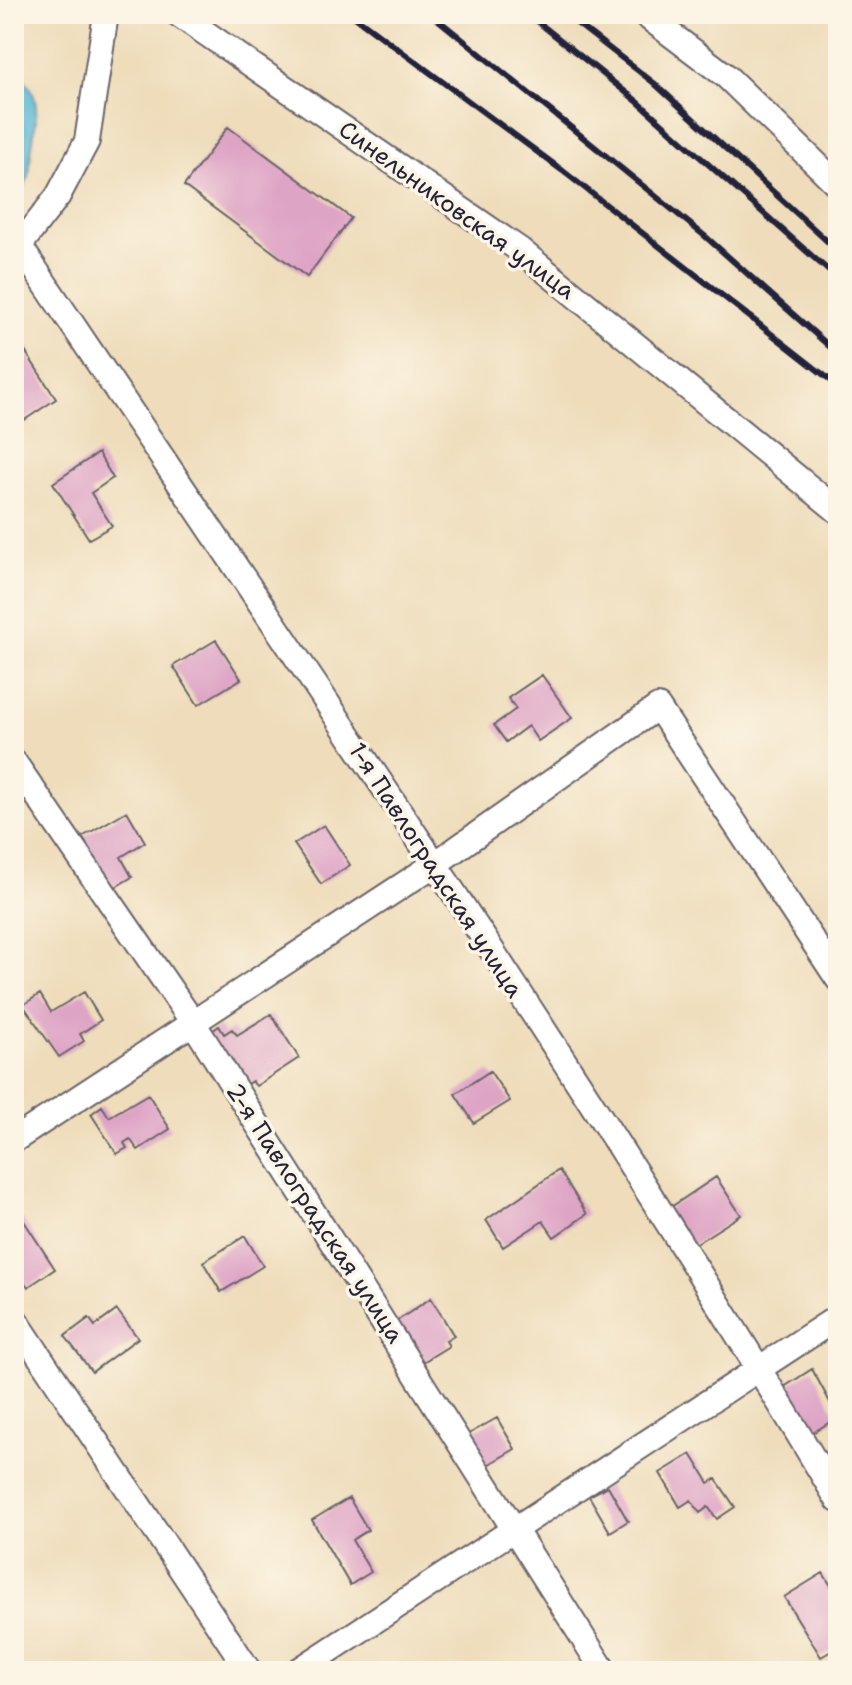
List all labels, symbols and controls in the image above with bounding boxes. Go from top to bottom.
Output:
street label: Синельниковская улица [332,113,582,307]
street label: 1-я Павлоградская улица [341,736,531,1004]
street label: 2-я Павлоградская улица [219,1077,411,1349]

